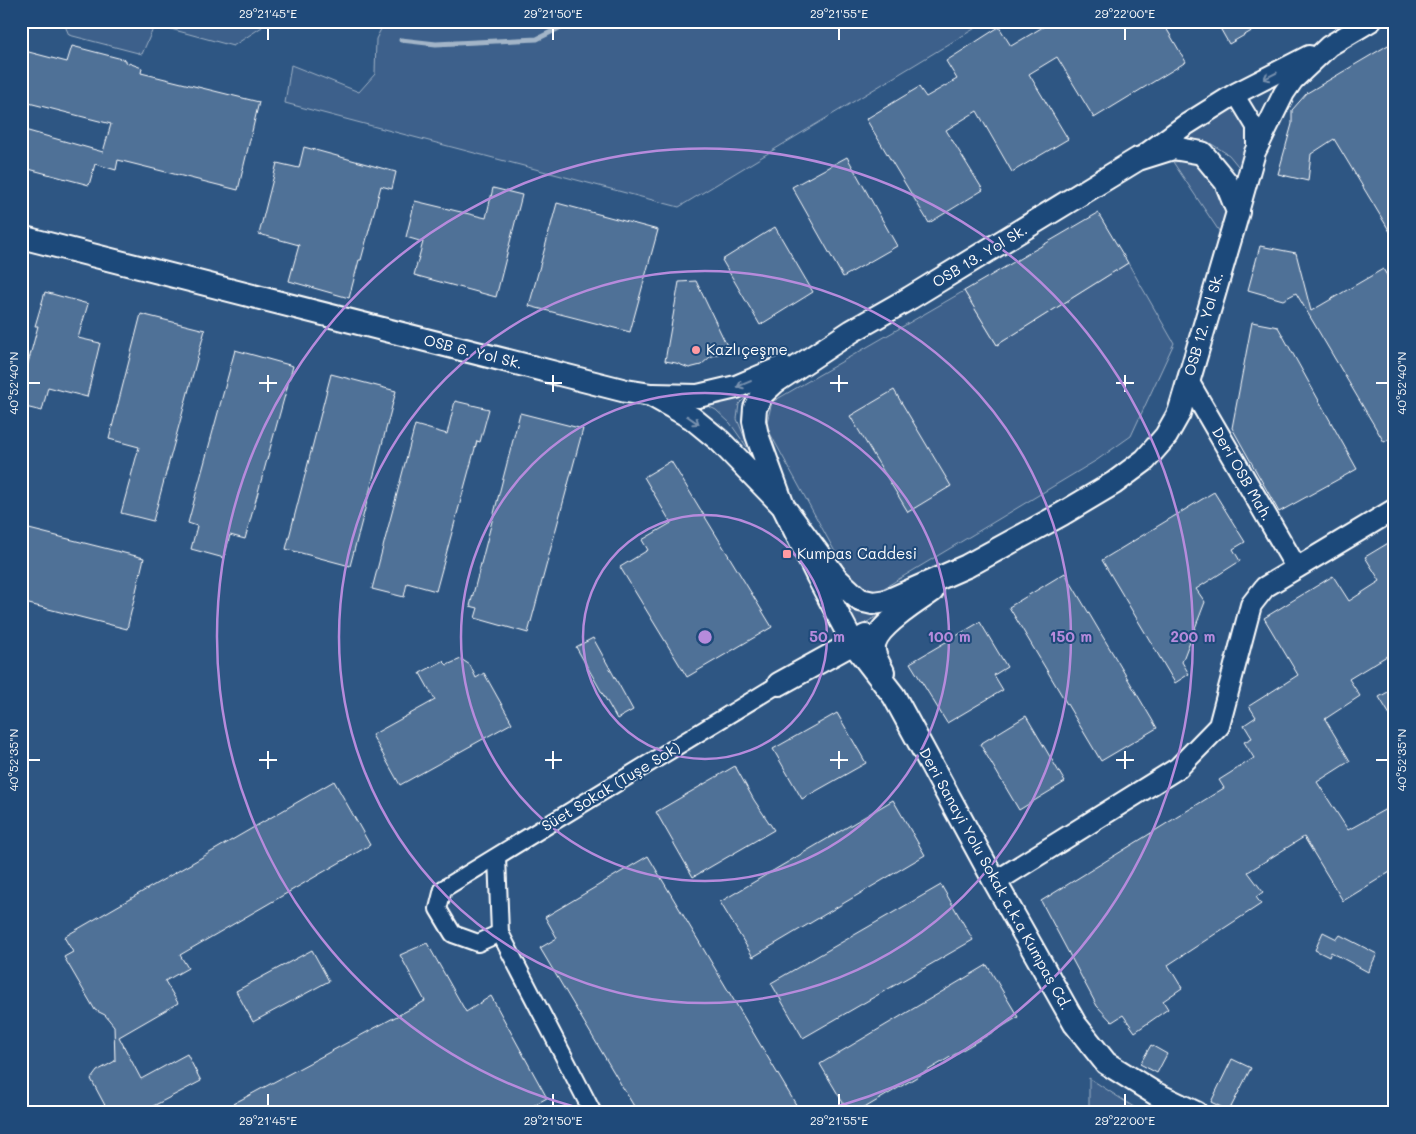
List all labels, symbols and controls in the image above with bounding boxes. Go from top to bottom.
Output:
text: 29°21'45"E [239,5,297,21]
text: 29°21'50"E [524,5,582,21]
text: 29°21'55"E [810,5,868,21]
text: 29°22'00"E [1095,5,1155,21]
one-way arrow [1263,72,1278,81]
street label: OSB 13. Yol Sk. [928,219,1031,291]
street label: OSB 12. Yol Sk. [1179,270,1227,378]
street label: OSB 6. Yol Sk. [422,329,525,373]
place label: Kazlıçeşme [706,339,788,359]
marker: Kazlıçeşme [690,344,702,356]
text: 40°52'40"N [5,352,21,414]
text: 40°52'40"N [1393,352,1409,414]
one-way arrow [737,380,752,389]
one-way arrow [686,415,700,425]
street label: Deri OSB Mah. [1208,423,1278,524]
place label: Kumpas Caddesi [797,543,917,563]
marker: Kumpas Caddesi [781,548,793,560]
text: 50 m [809,626,845,646]
text: 100 m [927,626,971,646]
text: 150 m [1050,626,1092,646]
text: 200 m [1171,626,1216,646]
centre of rings [696,628,714,646]
text: 40°52'35"N [5,729,21,791]
text: 40°52'35"N [1393,729,1409,791]
street label: Süet Sokak (Tuşe Sok) [537,737,684,836]
street label: Deri Sanayi Yolu Sokak a.k.a Kumpas Cd. [915,744,1077,1013]
text: 29°21'45"E [239,1112,297,1128]
text: 29°21'50"E [524,1112,582,1128]
text: 29°21'55"E [810,1112,868,1128]
text: 29°22'00"E [1095,1112,1155,1128]

